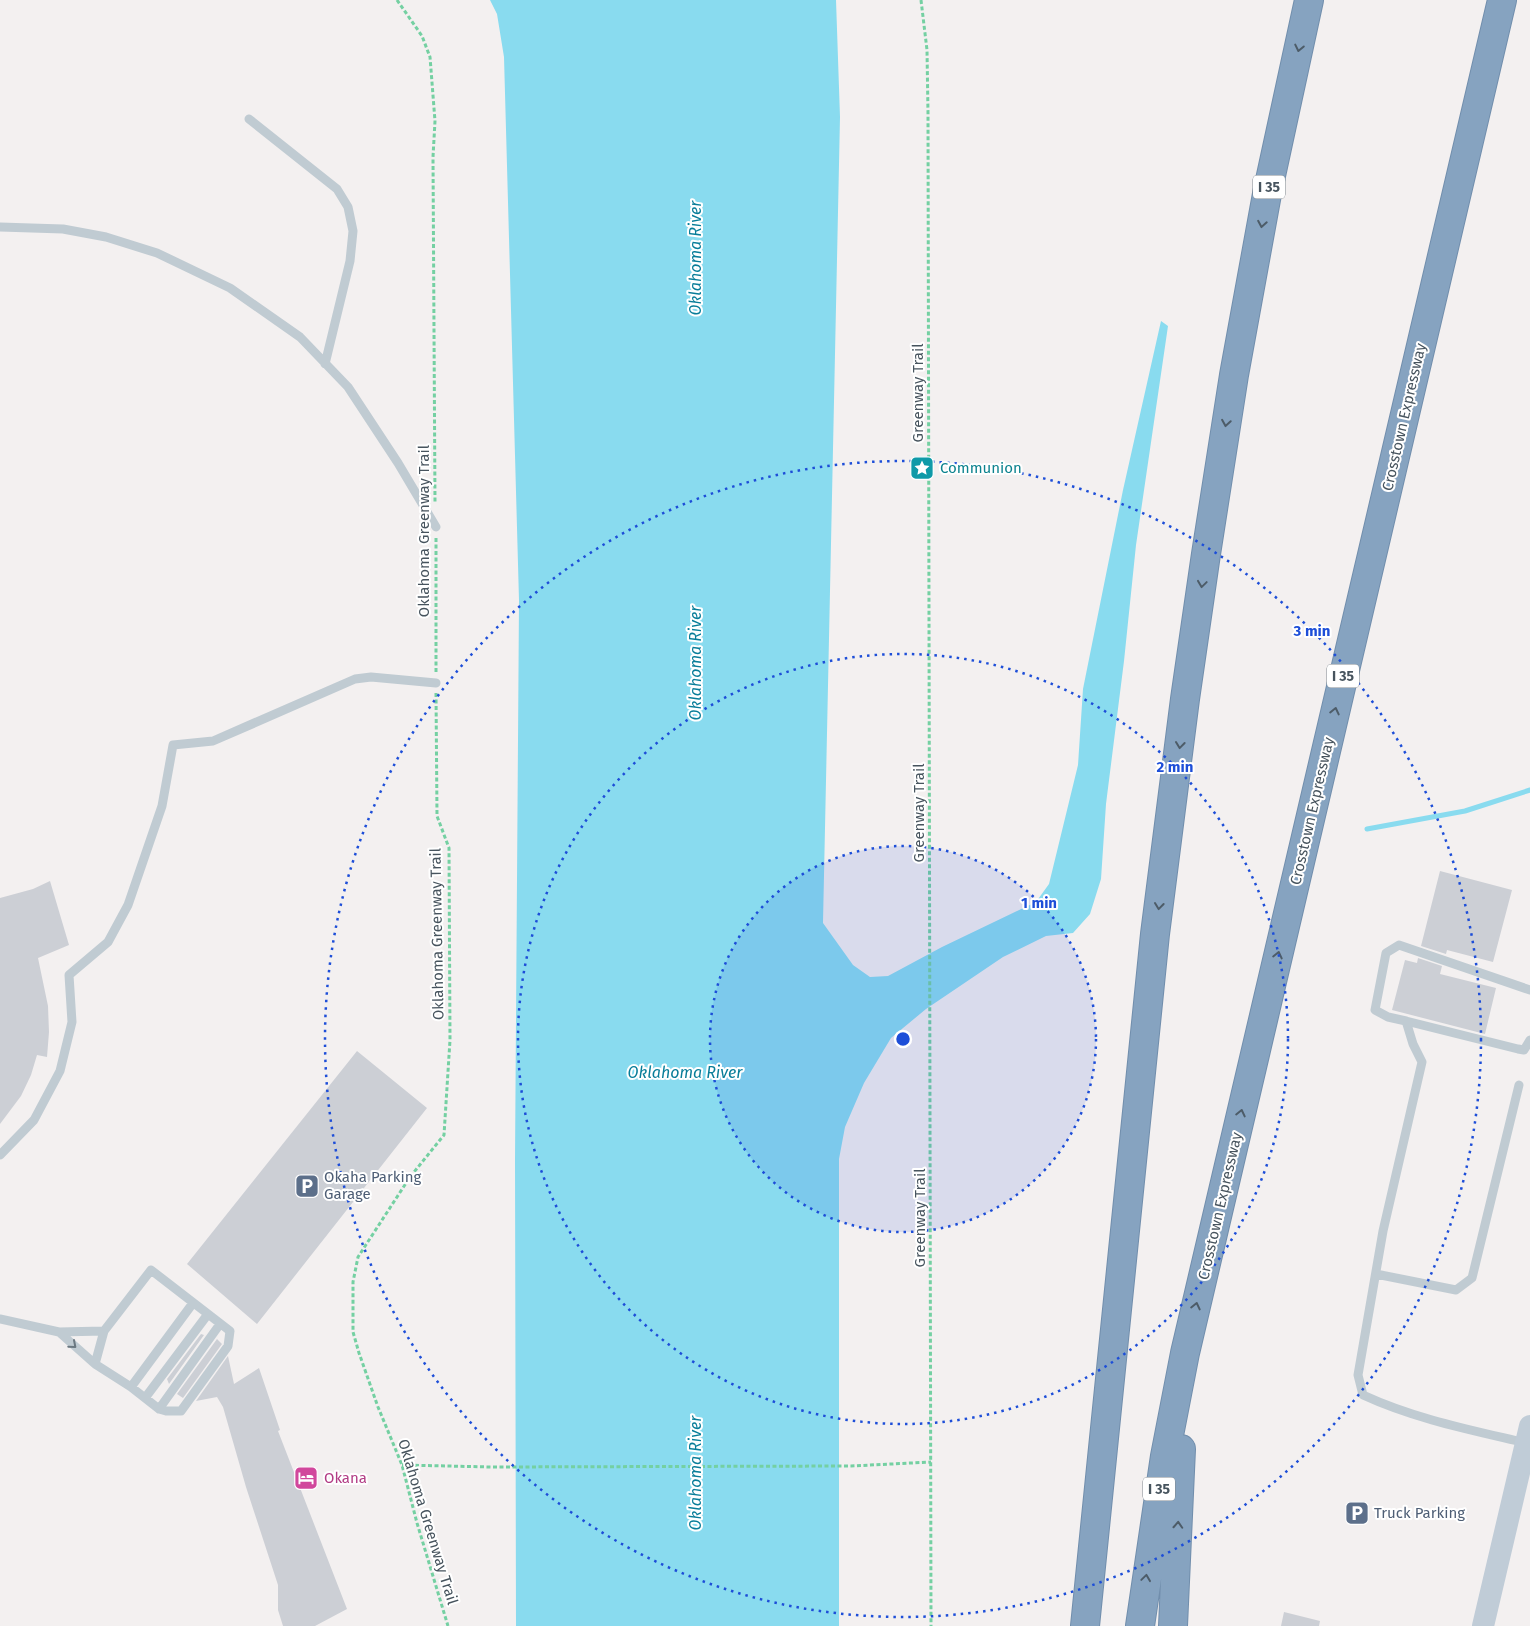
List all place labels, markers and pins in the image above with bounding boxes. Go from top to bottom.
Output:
place icon: Communion [909,455,935,481]
place label: Communion [940,459,1022,477]
centre of rings [894,1030,912,1048]
place label: Okaha Parking Garage [324,1168,421,1203]
parking icon: Okaha Parking Garage [294,1173,320,1199]
hotel icon: Okana [293,1465,319,1491]
place label: Okana [324,1469,367,1487]
parking icon: Truck Parking [1344,1500,1370,1526]
place label: Truck Parking [1374,1504,1465,1522]

